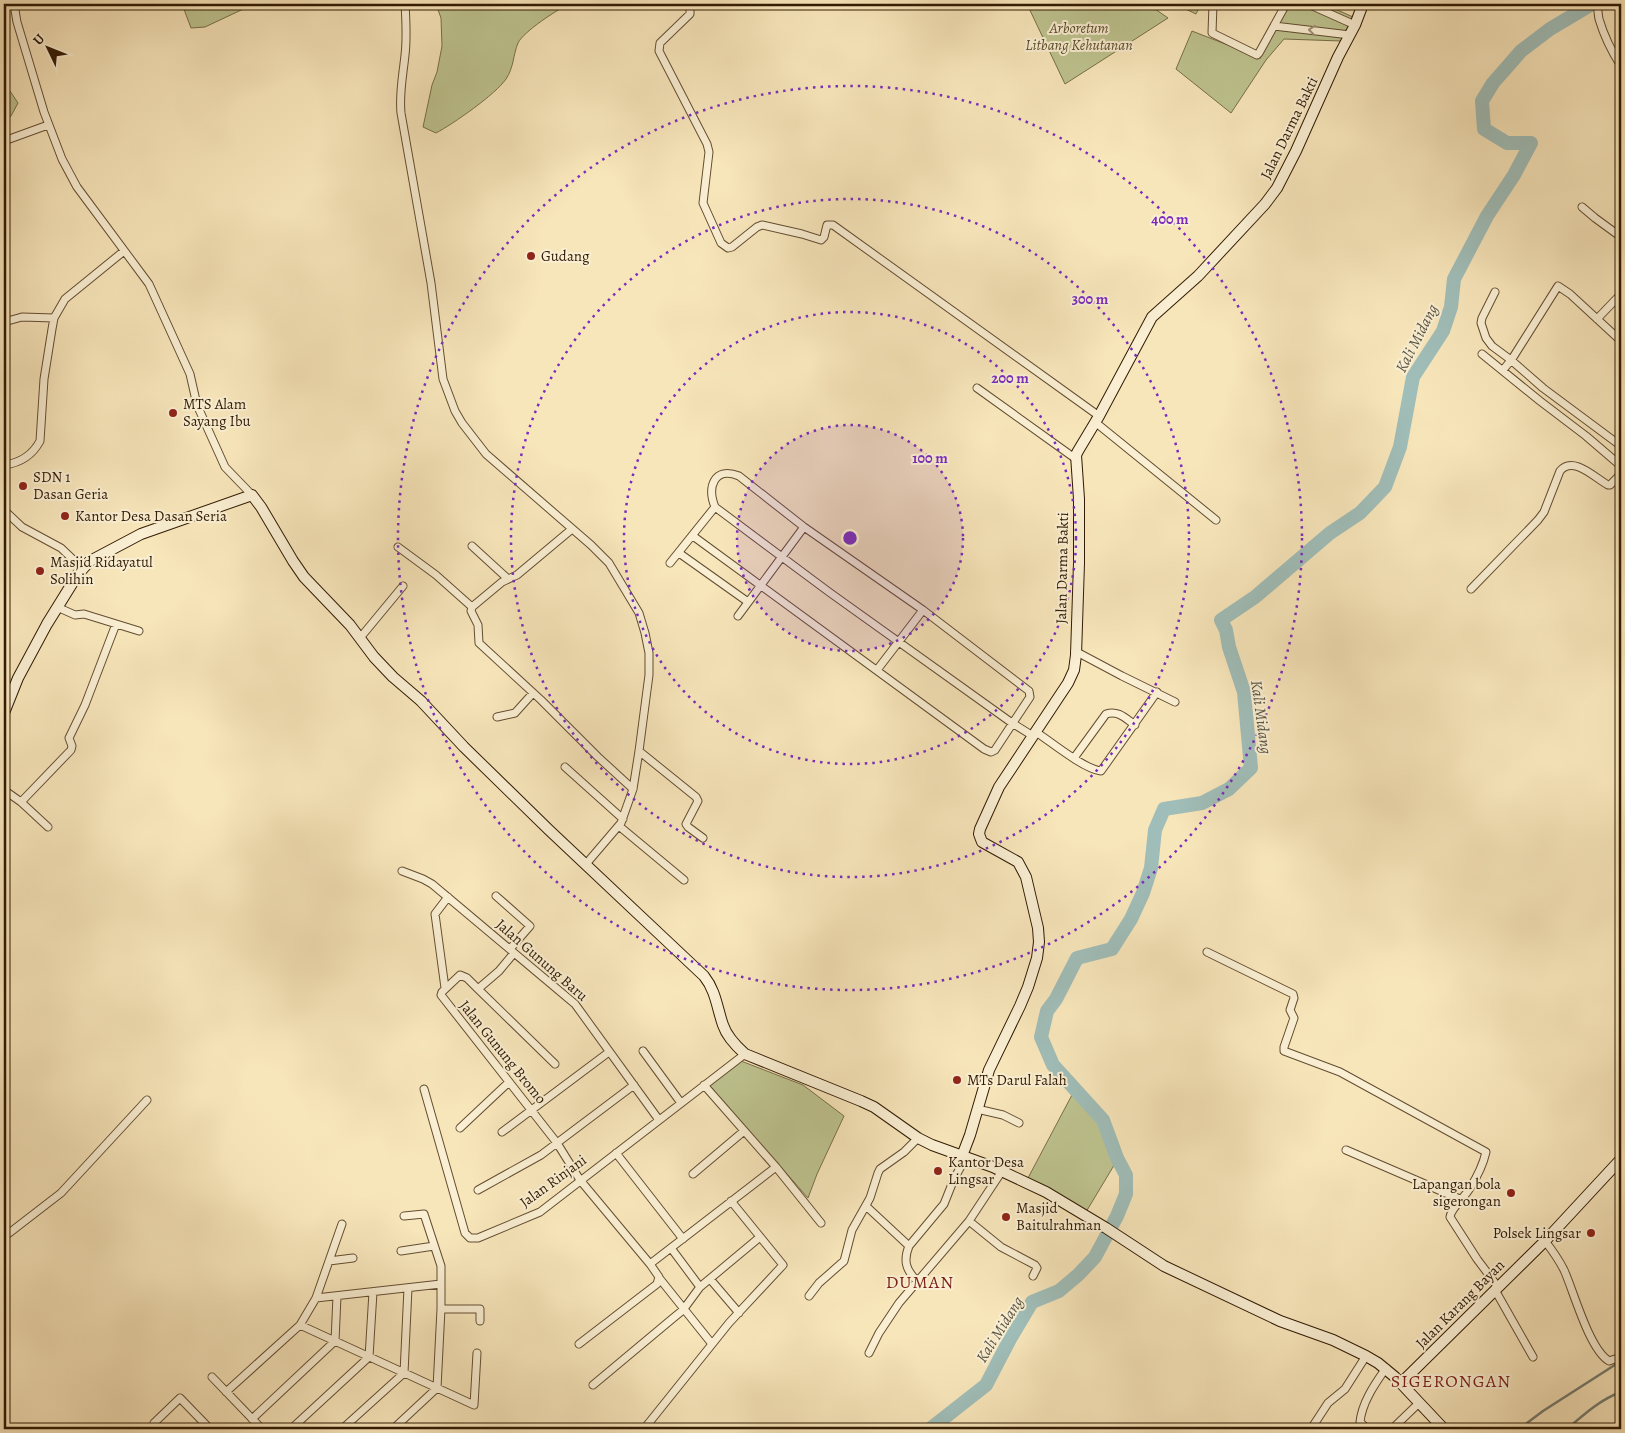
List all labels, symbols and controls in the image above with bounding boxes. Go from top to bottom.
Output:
park label: Arboretum Litbang Kehutanan [1025,18,1133,55]
north arrow [22,22,72,72]
one-way arrow [1308,25,1316,36]
text: U [29,30,49,49]
street label: Jalan Darma Bakti [1256,73,1322,183]
text: 400 m [1151,209,1189,229]
place label: Gudang [541,246,590,266]
marker: Gudang [525,250,537,262]
text: 300 m [1072,289,1109,309]
water label: Kali Midang [1390,300,1444,377]
text: 200 m [991,368,1029,388]
place label: MTS Alam Sayang Ibu [183,394,252,431]
marker: MTS Alam Sayang Ibu [167,407,179,419]
text: 100 m [912,448,948,468]
place label: SDN 1 Dasan Geria [33,467,108,504]
marker: SDN 1 Dasan Geria [17,480,29,492]
place label: Kantor Desa Dasan Seria [75,506,227,526]
marker: Kantor Desa Dasan Seria [59,510,71,522]
street label: Jalan Darma Bakti [1051,512,1073,624]
centre of rings [841,529,859,547]
place label: Masjid Ridayatul Solihin [50,552,153,589]
marker: Masjid Ridayatul Solihin [34,565,46,577]
water label: Kali Midang [1245,679,1277,755]
street label: Jalan Gunung Baru [492,914,593,1006]
street label: Jalan Gunung Bromo [455,996,551,1108]
place label: MTs Darul Falah [967,1070,1067,1090]
marker: MTs Darul Falah [951,1074,963,1086]
street label: Jalan Rinjani [516,1150,590,1212]
place label: Kantor Desa Lingsar [948,1152,1024,1189]
marker: Kantor Desa Lingsar [932,1165,944,1177]
place label: Lapangan bola sigerongan [1412,1174,1501,1211]
marker: Lapangan bola sigerongan [1505,1187,1517,1199]
place label: Masjid Baitulrahman [1016,1198,1101,1235]
marker: Masjid Baitulrahman [1000,1211,1012,1223]
place label: Polsek Lingsar [1493,1223,1581,1243]
marker: Polsek Lingsar [1585,1227,1597,1239]
street label: Jalan Karang Bayan [1411,1255,1509,1353]
district label: DUMAN [886,1270,954,1294]
water label: Kali Midang [971,1292,1029,1367]
district label: SIGERONGAN [1391,1369,1511,1393]

